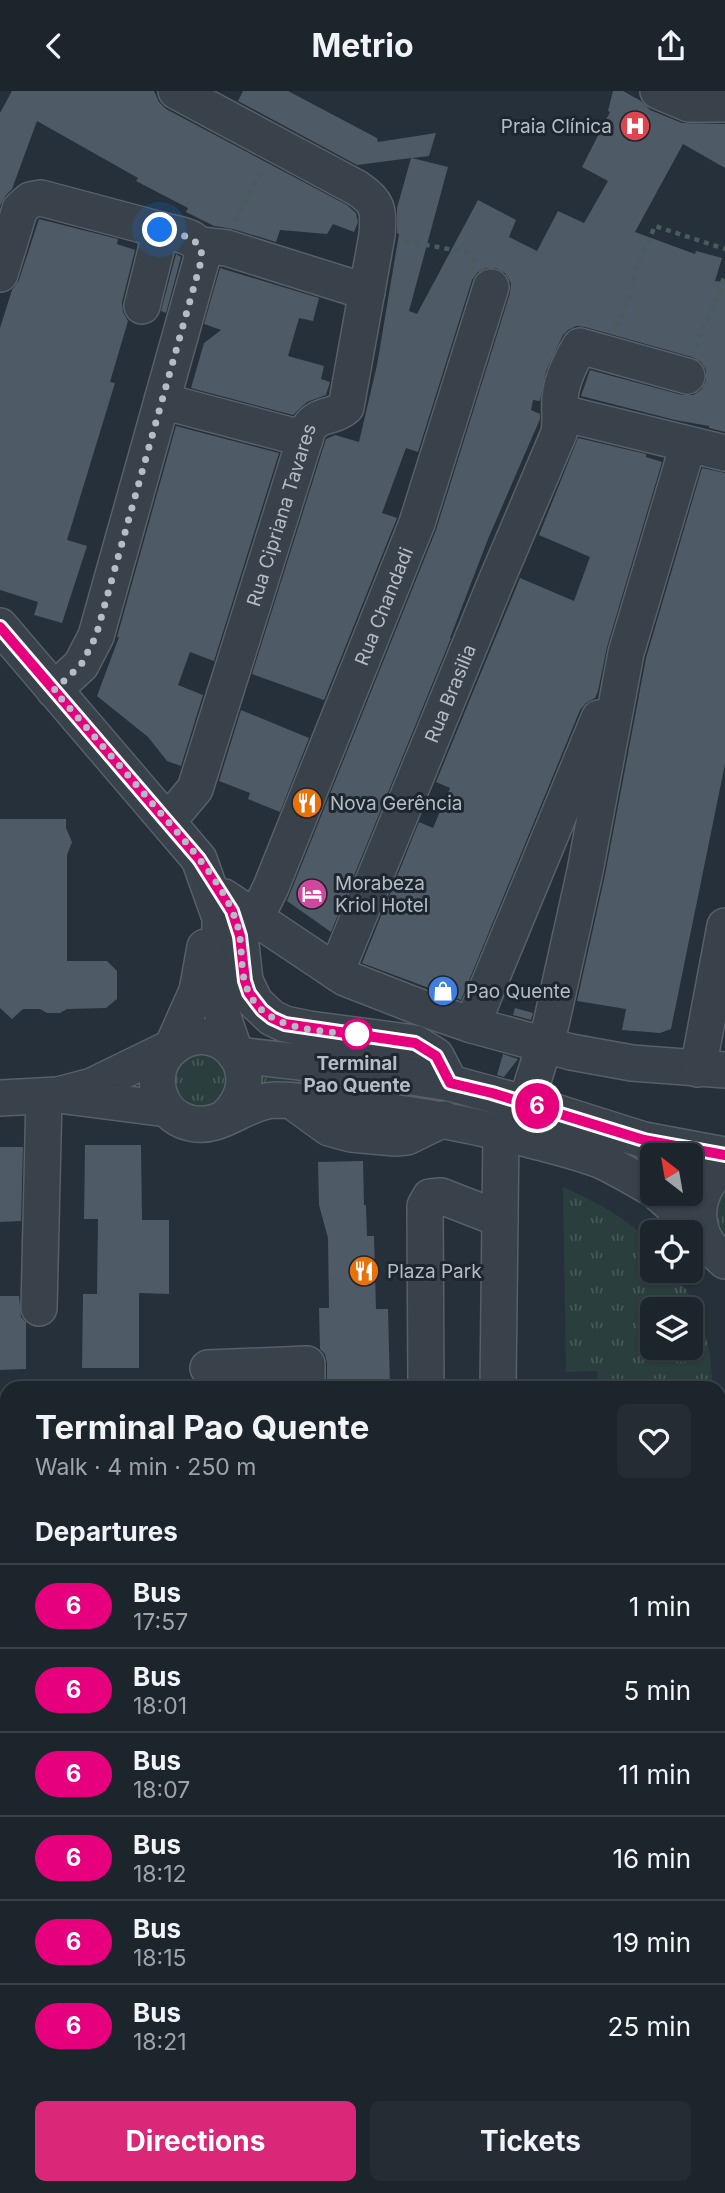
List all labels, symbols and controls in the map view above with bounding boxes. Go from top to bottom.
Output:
text: Metrio [311,26,414,65]
icon: back [35,27,73,65]
icon: share [652,27,690,65]
hospital icon: Praia Clínica [618,109,652,143]
place label: Praia Clínica [501,115,612,138]
your location [142,212,177,247]
street label: Rua Cipriana Tavares [242,421,321,609]
street label: Rua Chandadi [350,544,418,669]
street label: Rua Brasilia [420,641,481,746]
restaurant icon: Nova Gerência [290,786,324,820]
place label: Nova Gerência [330,792,462,815]
place label: Morabeza Kriol Hotel [335,872,428,917]
hotel icon: Morabeza Kriol Hotel [295,877,329,911]
shop icon: Pao Quente [426,974,460,1008]
place label: Pao Quente [466,980,571,1003]
marker: Terminal Pao Quente [342,1019,372,1049]
place label: Terminal Pao Quente [303,1052,411,1097]
line badge: 6 [514,1083,560,1129]
text: 6 [529,1091,545,1120]
north arrow [640,1143,704,1206]
map controls [640,1143,703,1360]
button: locate [640,1220,703,1283]
restaurant icon: Plaza Park [347,1254,381,1288]
place label: Plaza Park [387,1260,482,1283]
button: layers [640,1297,703,1360]
button: heart [617,1404,691,1478]
text: Terminal Pao Quente [35,1407,369,1447]
text: Walk · 4 min · 250 m [35,1453,257,1481]
text: Departures [35,1516,178,1547]
text: Bus [133,1577,181,1608]
text: 6 [66,1591,81,1620]
text: 1 min [629,1591,691,1622]
text: 17:57 [133,1608,188,1636]
text: Bus [133,1661,181,1692]
text: 6 [66,1675,81,1704]
text: 5 min [623,1675,691,1706]
text: 18:01 [133,1692,187,1720]
text: Bus [133,1745,181,1776]
text: 6 [66,1759,81,1788]
text: 11 min [618,1759,691,1790]
text: 18:07 [133,1776,190,1804]
text: Bus [133,1829,181,1860]
text: 6 [66,1843,81,1872]
text: 16 min [613,1843,691,1874]
text: 18:12 [133,1860,187,1888]
text: Bus [133,1913,181,1944]
text: 6 [66,1927,81,1956]
text: 19 min [613,1927,691,1958]
text: 18:15 [133,1944,187,1972]
text: Bus [133,1997,181,2028]
text: 6 [66,2011,81,2040]
text: 25 min [608,2011,691,2042]
text: 18:21 [133,2028,187,2056]
button: Directions [35,2101,356,2181]
button: Tickets [370,2101,691,2181]

